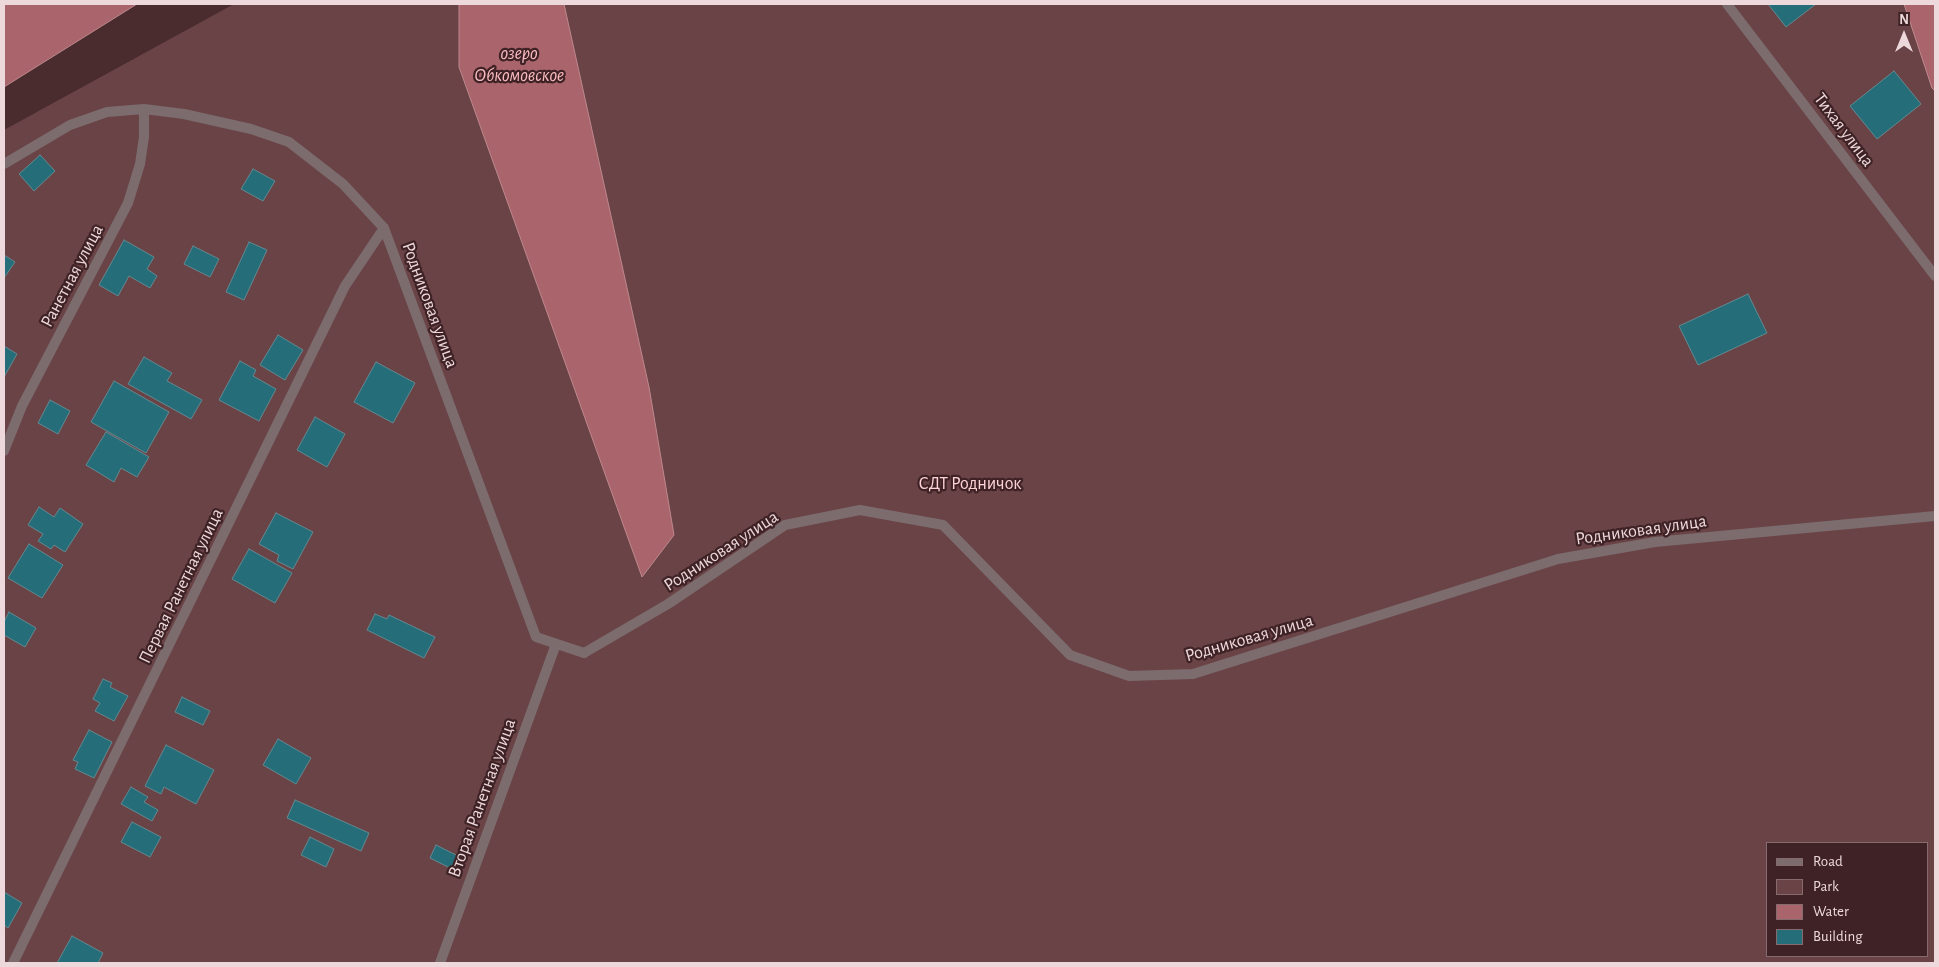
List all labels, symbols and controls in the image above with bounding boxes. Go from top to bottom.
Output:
north arrow [1879,10,1929,60]
text: N [1899,13,1909,27]
water label: озеро Обкомовское [474,42,564,86]
street label: Тихая улица [1809,89,1879,171]
street label: Ранетная улица [36,221,108,331]
street label: Родниковая улица [397,239,463,371]
park label: СДТ Родничок [919,473,1021,495]
street label: Первая Ранетная улица [134,505,228,667]
street label: Родниковая улица [660,506,782,596]
street label: Родниковая улица [1574,510,1708,550]
street label: Родниковая улица [1182,609,1316,667]
street label: Вторая Ранетная улица [443,716,521,880]
legend [1766,842,1929,957]
text: Road [1813,854,1843,869]
text: Park [1813,879,1839,894]
text: Water [1813,904,1849,919]
text: Building [1813,929,1863,944]

